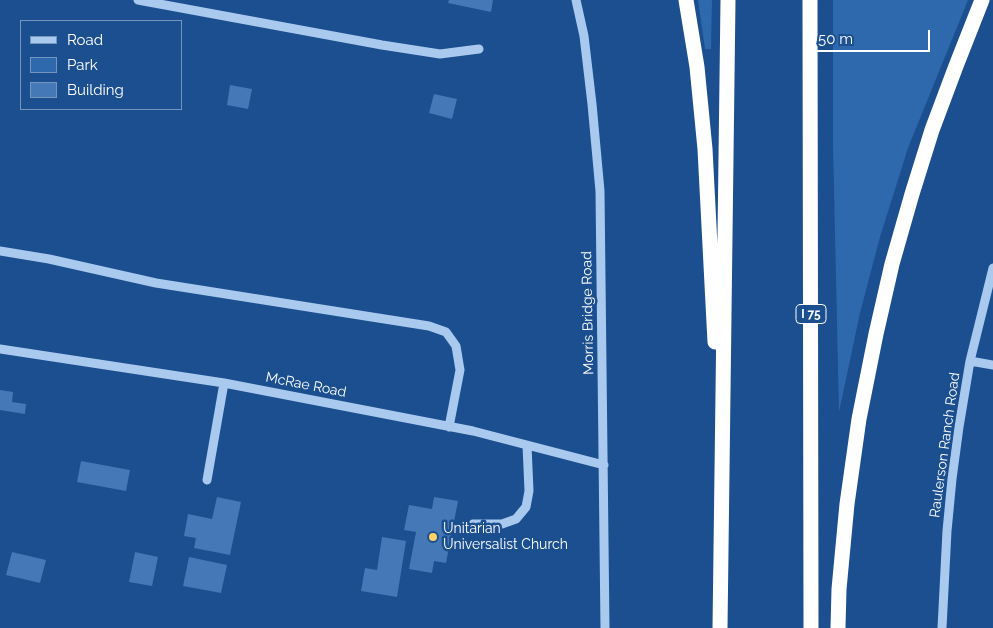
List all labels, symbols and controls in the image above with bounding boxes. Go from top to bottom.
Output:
legend [20,20,182,110]
scale bar [813,20,933,52]
text: 50 m [818,30,853,48]
text: Road [67,31,103,49]
text: Park [67,56,98,74]
text: Building [67,81,124,99]
street label: Morris Bridge Road [579,251,597,375]
road number: I 75 [796,304,826,324]
street label: McRae Road [264,369,348,401]
street label: Raulerson Ranch Road [926,371,964,519]
place label: Unitarian Universalist Church [443,521,568,554]
marker: Unitarian Universalist Church [427,531,439,543]

